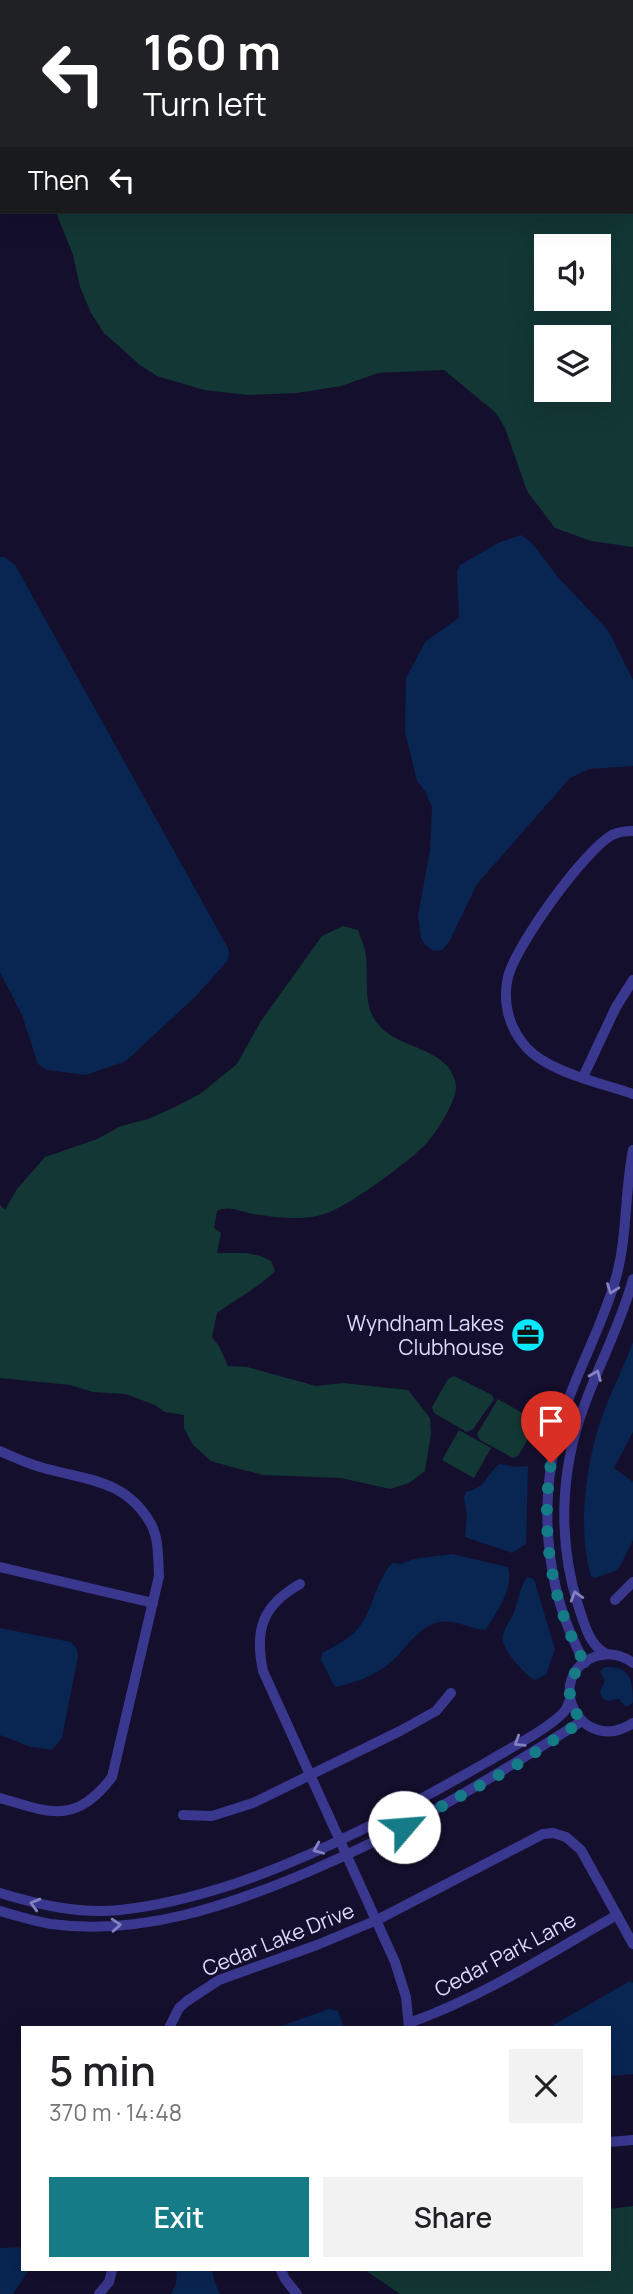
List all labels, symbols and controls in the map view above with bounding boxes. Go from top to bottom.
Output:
text: 160 m [143,18,281,85]
icon: left [28,28,119,119]
text: Turn left [143,82,267,126]
icon: left [103,161,141,199]
text: Then [28,162,89,198]
map controls [534,234,611,402]
button: sound [534,234,611,311]
button: layers [534,325,611,402]
one-way arrow [606,1283,620,1295]
place label: Wyndham Lakes Clubhouse [346,1309,504,1361]
office icon: Wyndham Lakes Clubhouse [509,1316,547,1354]
one-way arrow [588,1369,602,1381]
pin [521,1391,581,1463]
icon: arrive [532,1402,570,1440]
one-way arrow [569,1591,584,1603]
one-way arrow [514,1734,527,1747]
position arrow [367,1790,441,1864]
one-way arrow [313,1840,325,1854]
street label: Cedar Lake Drive [198,1896,358,1982]
one-way arrow [30,1897,42,1912]
street label: Cedar Park Lane [429,1905,581,2003]
one-way arrow [110,1918,121,1933]
text: 5 min [49,2041,156,2099]
button: close [509,2049,583,2123]
text: 370 m · 14:48 [49,2096,182,2128]
button: Exit [49,2177,309,2257]
button: Share [323,2177,583,2257]

